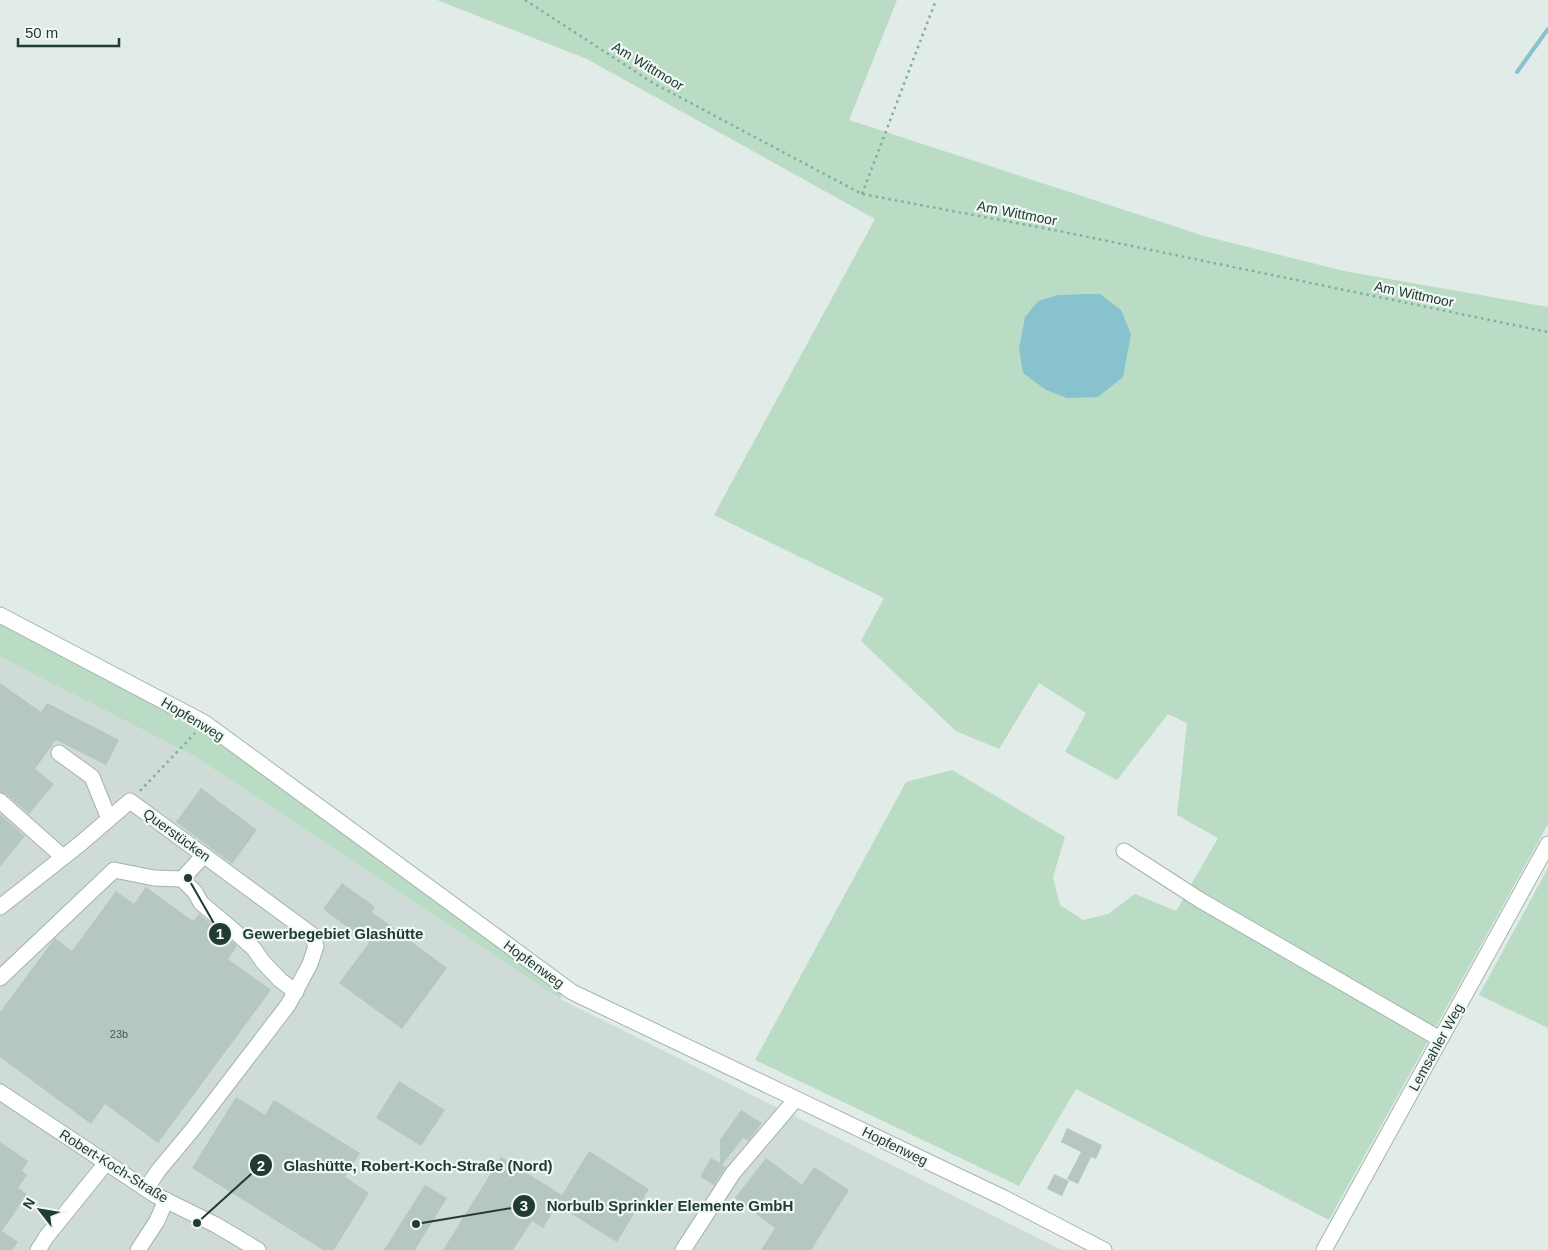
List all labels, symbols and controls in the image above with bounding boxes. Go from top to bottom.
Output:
scale bar [18,15,119,47]
text: 50 m [25,24,58,41]
street label: Am Wittmoor [609,38,687,94]
street label: Am Wittmoor [976,197,1059,229]
street label: Am Wittmoor [1373,278,1456,310]
street label: Hopfenweg [159,694,227,744]
street label: Querstücken [140,805,214,865]
callout: Gewerbegebiet Glashütte [207,919,433,949]
text: 1 [216,925,224,942]
text: Gewerbegebiet Glashütte [243,925,423,942]
street label: Hopfenweg [501,937,567,991]
street label: Lemsahler Weg [1405,1000,1467,1094]
house number: 23b [110,1028,128,1040]
street label: Hopfenweg [860,1123,930,1169]
street label: Robert-Koch-Straße [57,1126,172,1206]
callout: Glashütte, Robert-Koch-Straße (Nord) [248,1150,562,1180]
text: 2 [257,1157,265,1174]
text: Glashütte, Robert-Koch-Straße (Nord) [283,1157,553,1174]
north arrow [15,1185,65,1235]
callout: Norbulb Sprinkler Elemente GmbH [511,1191,803,1221]
text: N [19,1195,38,1212]
text: 3 [520,1197,528,1214]
text: Norbulb Sprinkler Elemente GmbH [547,1197,793,1214]

